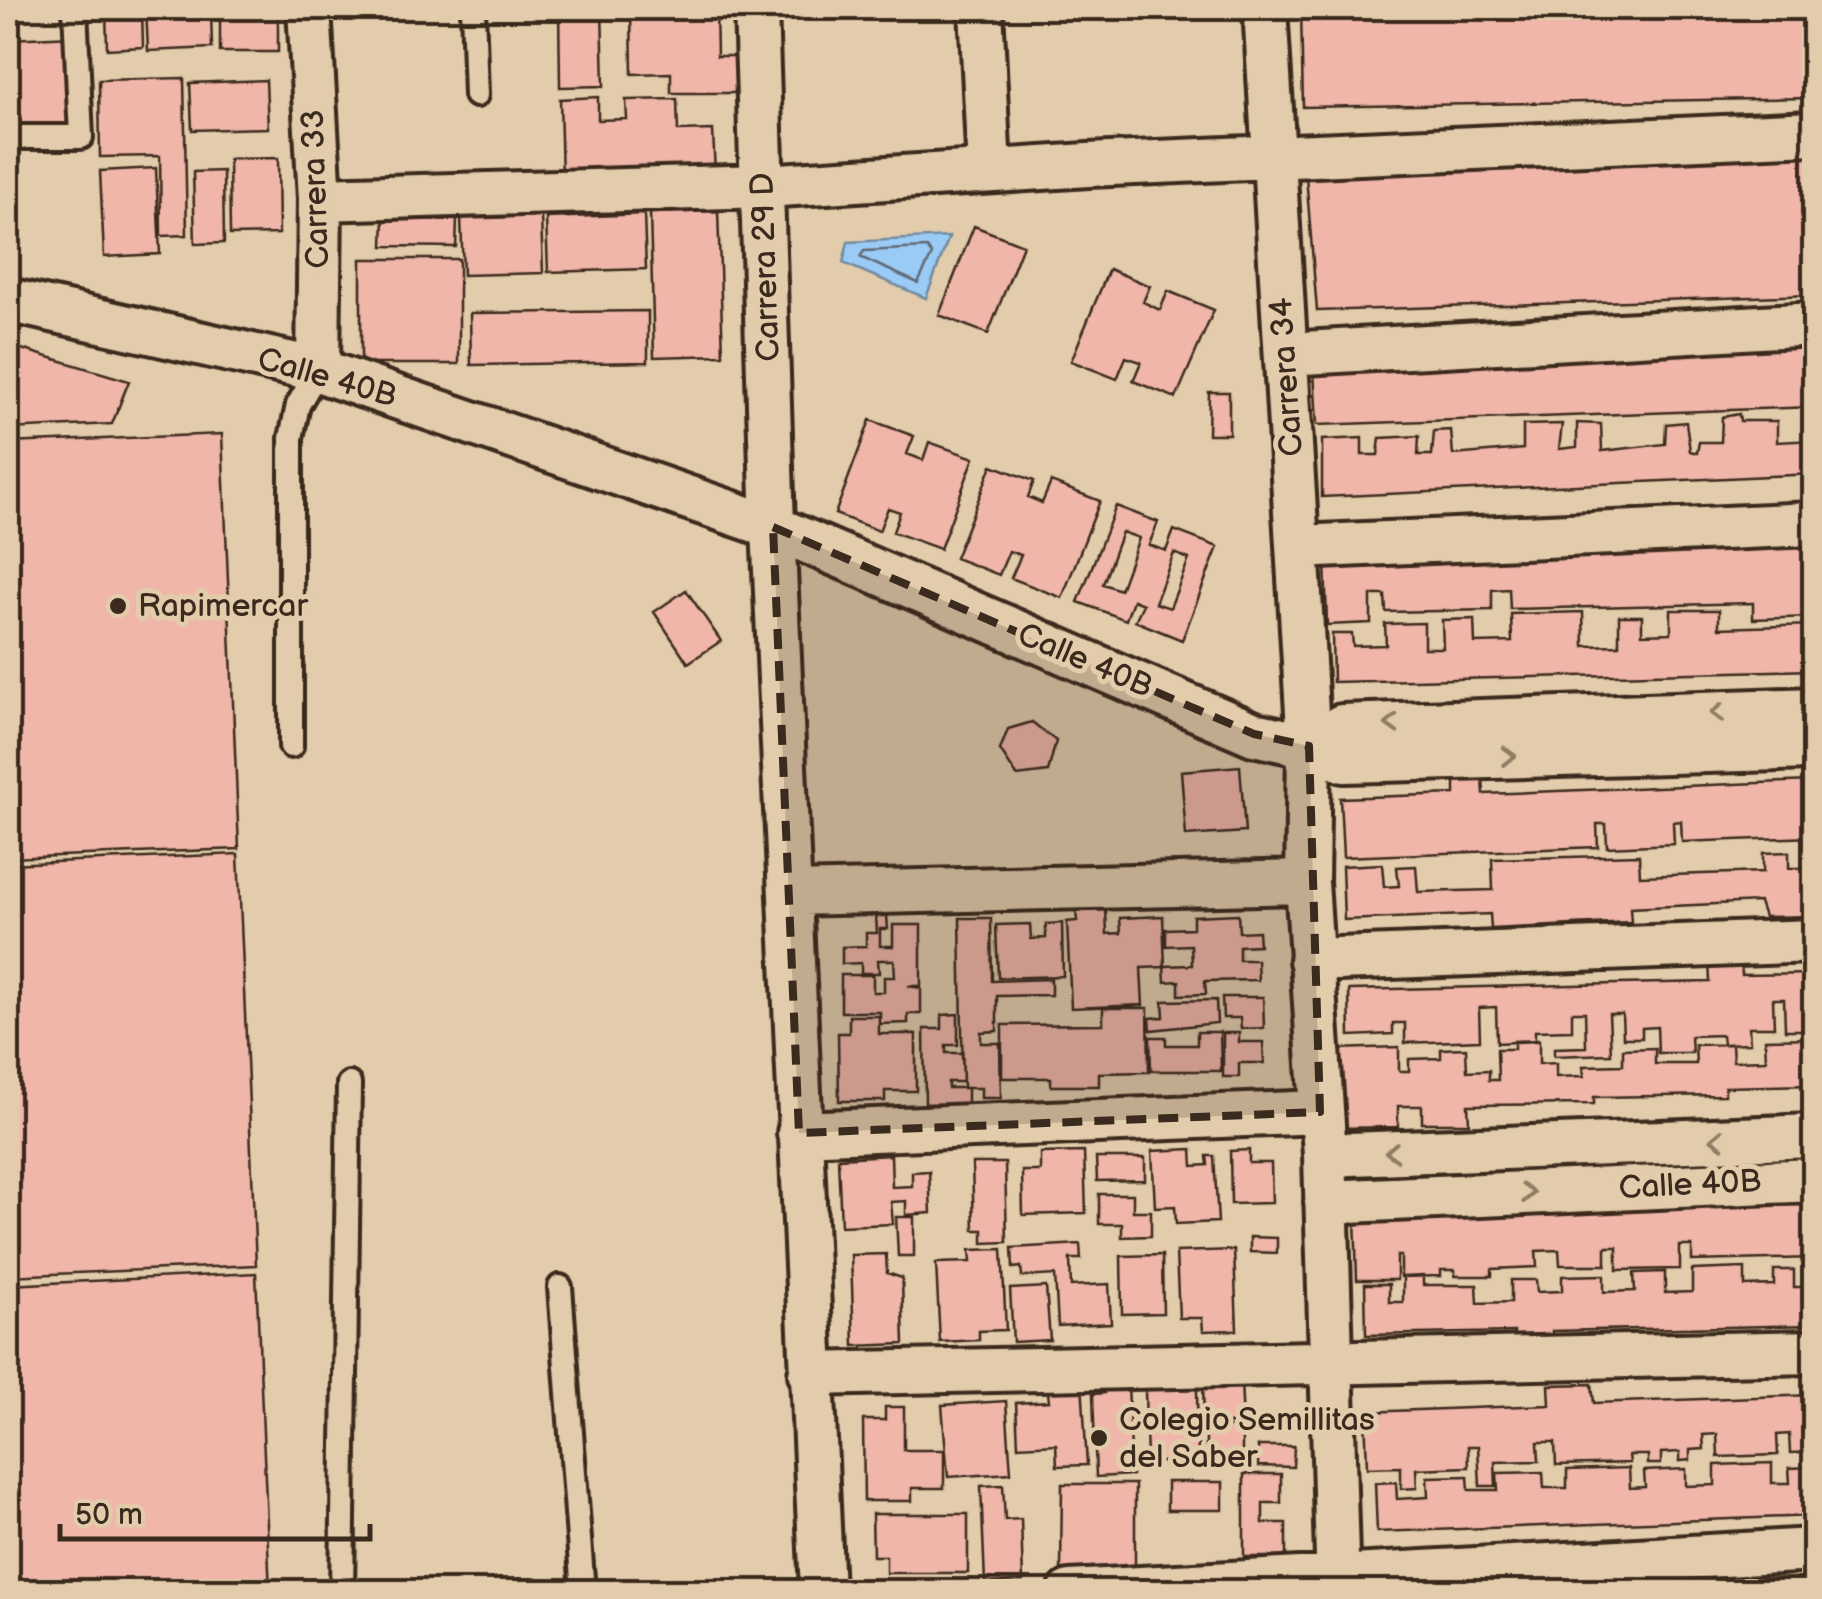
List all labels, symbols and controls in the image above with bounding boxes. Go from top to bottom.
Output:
street label: Carrera 33 [294,109,338,269]
street label: Carrera 29 D [743,172,789,362]
street label: Carrera 34 [1262,296,1312,458]
street label: Calle 40B [253,340,401,416]
place label: Rapimercar [138,587,308,626]
marker: Rapimercar [107,595,129,617]
street label: Calle 40B [1012,615,1158,707]
one-way arrow [1709,702,1725,723]
one-way arrow [1384,713,1400,734]
one-way arrow [1501,746,1517,767]
one-way arrow [1709,1129,1725,1150]
one-way arrow [1384,1142,1400,1163]
street label: Calle 40B [1618,1162,1762,1208]
one-way arrow [1521,1182,1537,1203]
place label: Colegio Semillitas del Saber [1119,1401,1375,1477]
marker: Colegio Semillitas del Saber [1088,1427,1110,1449]
scale bar [60,1479,370,1541]
text: 50 m [75,1497,143,1533]

